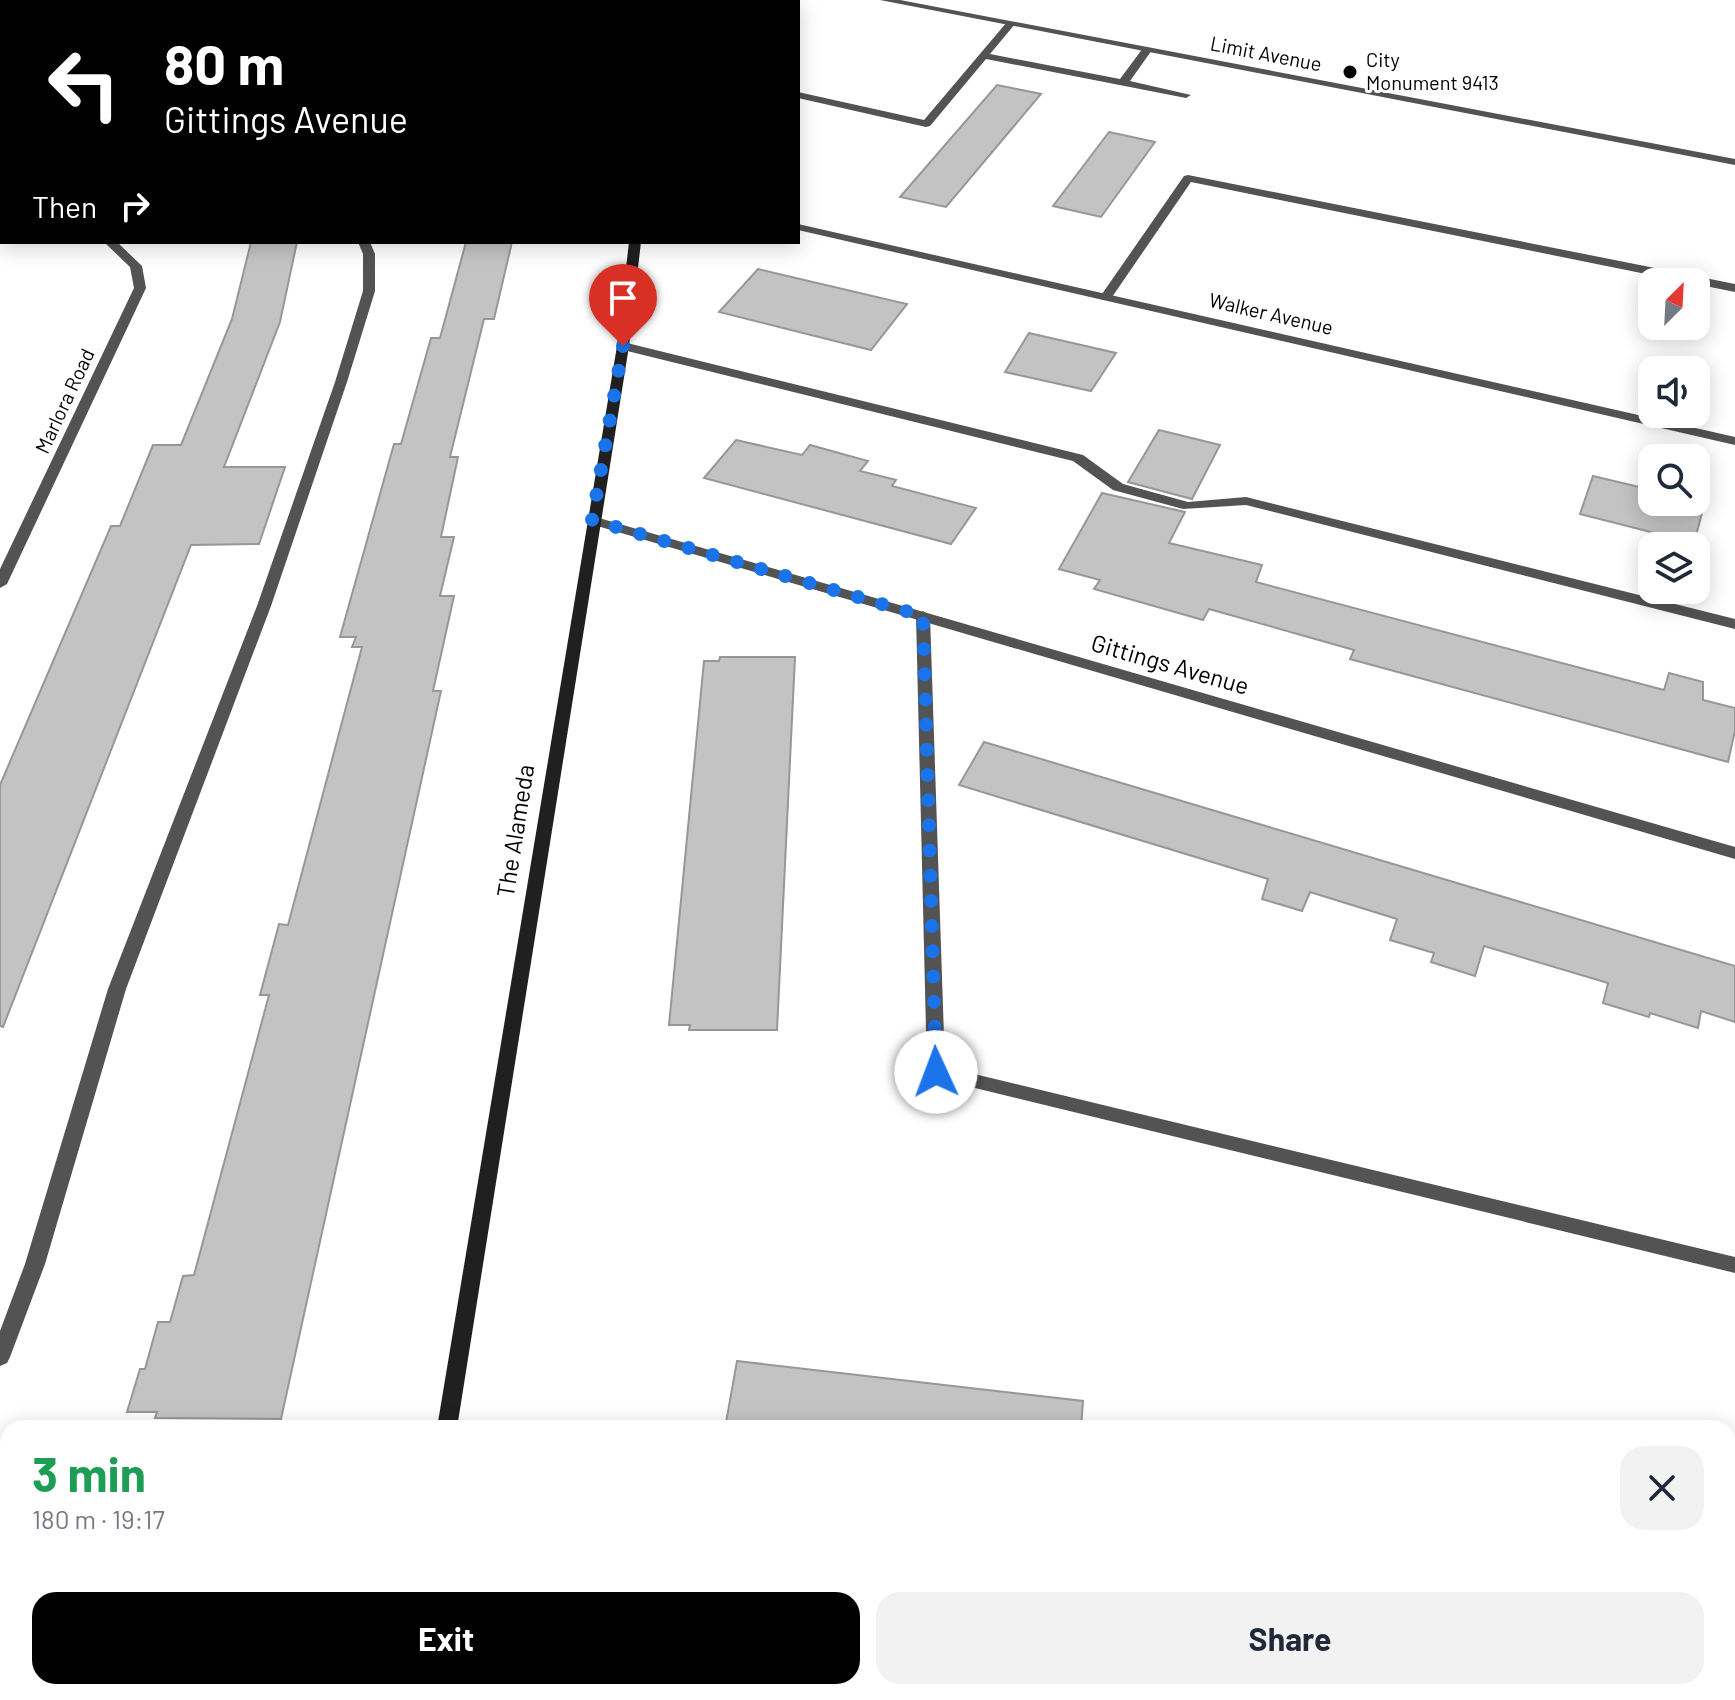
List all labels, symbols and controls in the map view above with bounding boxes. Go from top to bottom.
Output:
text: 80 m [164,29,284,96]
street label: Limit Avenue [1208,30,1324,76]
icon: left [32,32,136,136]
place label: City Monument 9413 [1366,47,1499,94]
marker: City Monument 9413 [1341,63,1359,81]
text: Gittings Avenue [164,97,408,140]
icon: right [113,184,157,228]
text: Then [32,188,97,224]
pin [589,264,657,346]
north arrow [1638,268,1710,340]
map controls [1638,268,1710,604]
icon: arrive [601,276,645,320]
street label: Walker Avenue [1207,287,1336,339]
street label: Marlora Road [29,344,99,457]
button: sound [1638,356,1710,428]
button: search [1638,444,1710,516]
button: layers [1638,532,1710,604]
street label: Gittings Avenue [1088,627,1253,700]
street label: The Alameda [490,762,539,899]
position arrow [894,1030,978,1114]
text: 3 min [32,1444,146,1502]
button: close [1620,1446,1704,1530]
text: 180 m · 19:17 [32,1503,165,1534]
button: Exit [32,1592,860,1684]
button: Share [876,1592,1704,1684]

